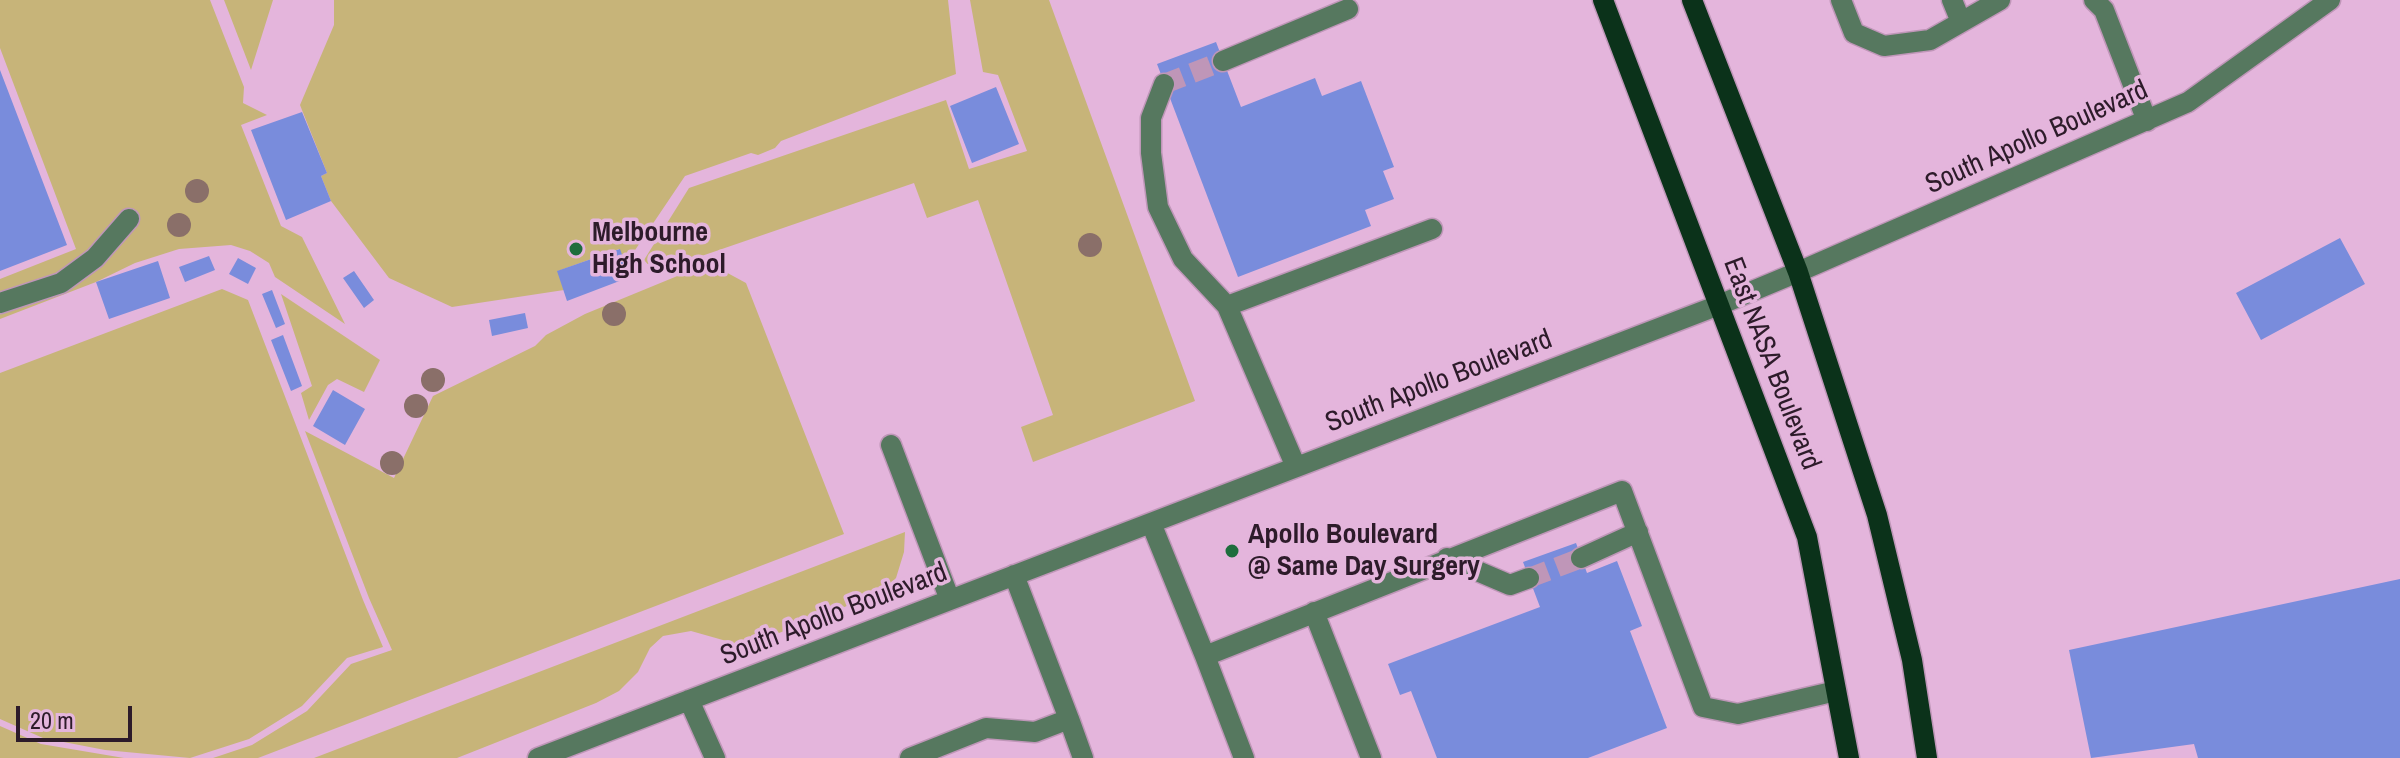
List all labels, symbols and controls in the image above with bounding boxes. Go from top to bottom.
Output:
street label: South Apollo Boulevard [1921,74,2153,202]
place label: Melbourne High School [592,216,726,282]
marker: Melbourne High School [567,240,585,258]
street label: East NASA Boulevard [1715,253,1827,475]
street label: South Apollo Boulevard [1321,323,1557,441]
place label: Apollo Boulevard @ Same Day Surgery [1248,518,1480,584]
marker: Apollo Boulevard @ Same Day Surgery [1223,542,1241,560]
street label: South Apollo Boulevard [716,556,952,674]
scale bar [20,690,136,740]
text: 20 m [30,704,74,736]

